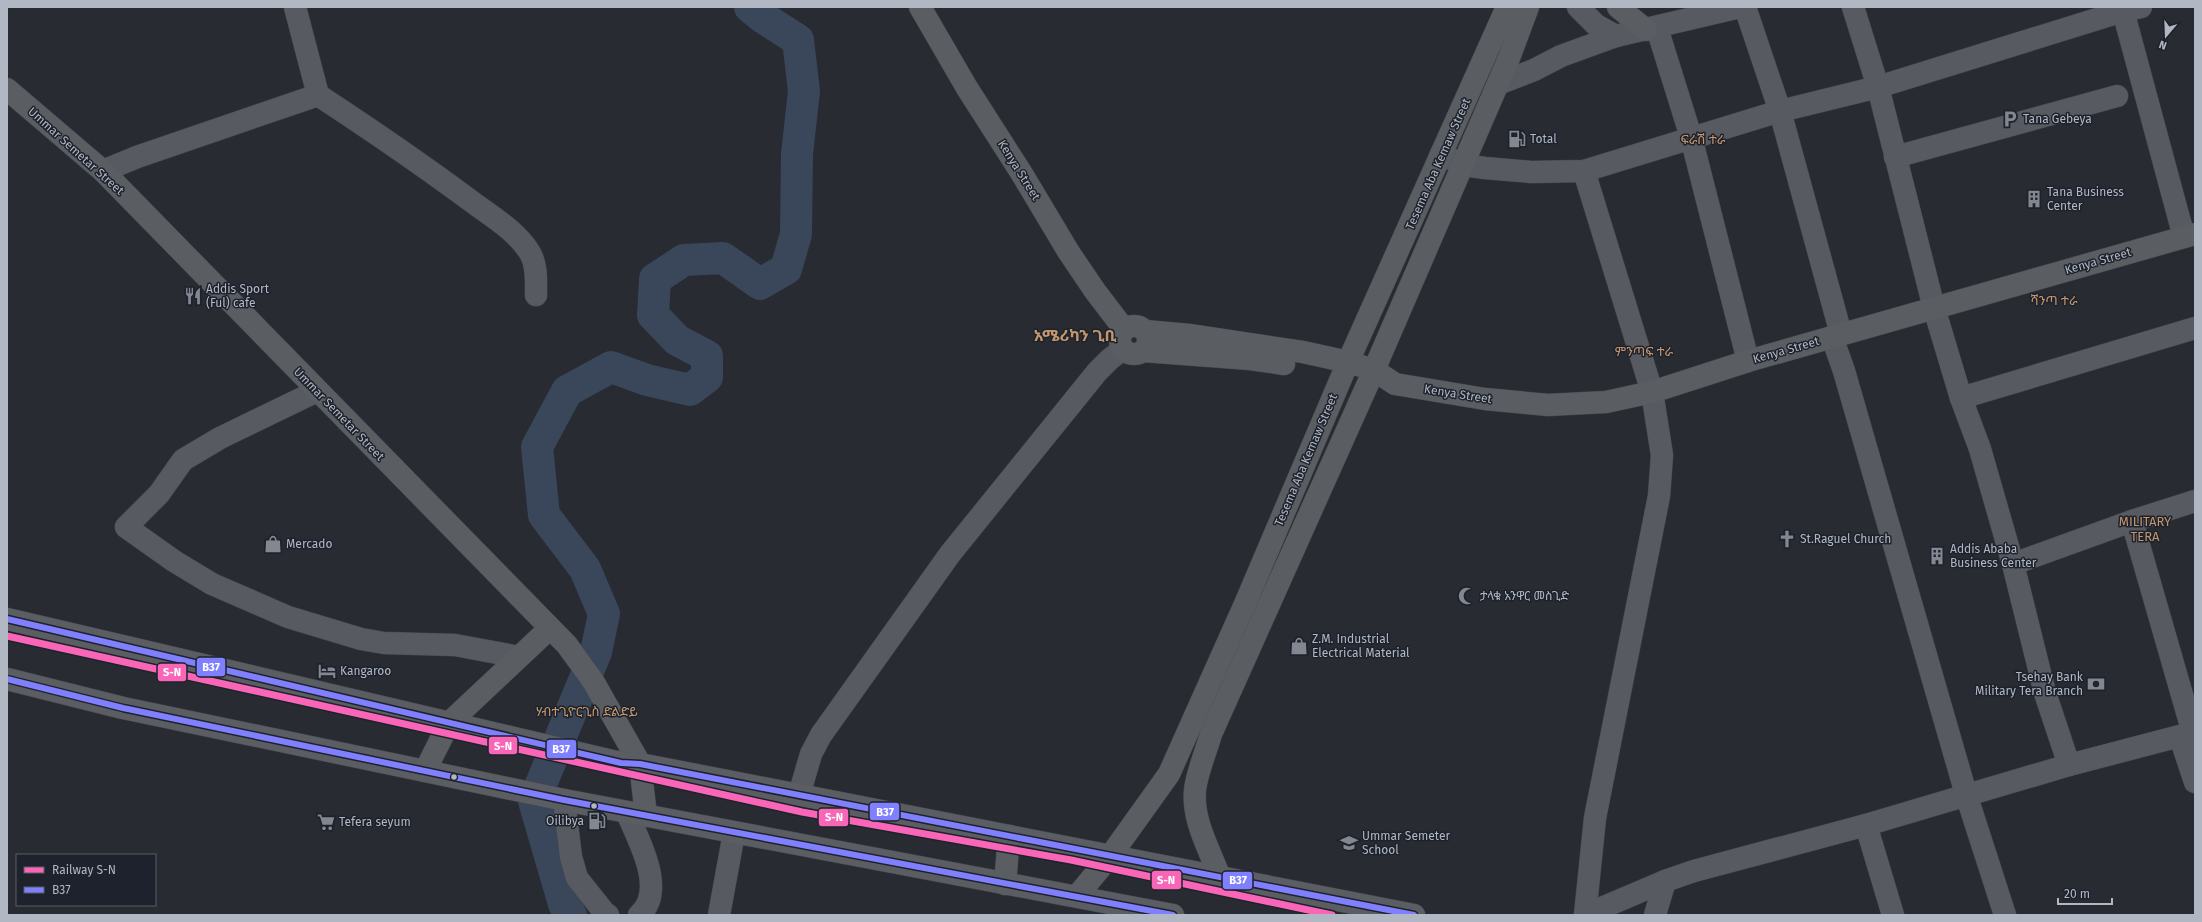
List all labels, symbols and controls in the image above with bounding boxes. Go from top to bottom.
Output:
north arrow [2146,16,2186,56]
text: N [2157,38,2168,52]
street label: Tesema Aba Kemaw Street [1403,96,1474,232]
street label: Ummar Semetar Street [25,104,127,198]
parking icon: Tana Gebeya [2000,109,2020,129]
place label: Tana Gebeya [2023,112,2092,126]
fuel station icon: Total [1507,129,1527,149]
place label: Total [1530,132,1557,146]
district label: ፍራሽ ተራ [1681,132,1726,147]
street label: Kenya Street [995,137,1043,203]
place label: Tana Business Center [2047,185,2124,213]
building icon: Tana Business Center [2024,189,2044,209]
street label: Kenya Street [2063,245,2133,277]
place label: Addis Sport (Ful) cafe [206,282,270,310]
restaurant icon: Addis Sport (Ful) cafe [183,286,203,306]
district label: ሻንጣ ተራ [2030,293,2078,308]
district label: አሜሪካን ጊቢ [1034,326,1116,345]
street label: Kenya Street [1751,334,1821,366]
district label: ምንጣፍ ተራ [1615,344,1674,359]
street label: Ummar Semetar Street [291,365,388,464]
street label: Kenya Street [1423,382,1494,406]
street label: Tesema Aba Kemaw Street [1272,391,1341,528]
district label: MILITARY TERA [2119,514,2172,544]
church icon: St.Raguel Church [1777,529,1797,549]
place label: St.Raguel Church [1800,532,1891,546]
shop icon: Mercado [263,534,283,554]
place label: Mercado [286,537,332,551]
place label: Addis Ababa Business Center [1950,542,2037,570]
building icon: Addis Ababa Business Center [1927,546,1947,566]
mosque icon: ታላቁ አንዋር መስጊድ [1457,586,1477,606]
place label: ታላቁ አንዋር መስጊድ [1480,589,1570,603]
place label: Z.M. Industrial Electrical Material [1312,632,1410,660]
shop icon: Z.M. Industrial Electrical Material [1289,636,1309,656]
line badge: B37 [196,657,226,677]
text: B37 [202,661,220,674]
hotel icon: Kangaroo [317,661,337,681]
line badge: S-N [157,663,187,682]
place label: Kangaroo [340,664,391,678]
text: S-N [163,666,181,679]
place label: Tsehay Bank Military Tera Branch [1975,670,2084,698]
bank icon: Tsehay Bank Military Tera Branch [2086,674,2106,694]
district label: ሃብተጊዮርጊስ ድልድይ [536,704,638,719]
line badge: S-N [488,736,518,755]
line badge: B37 [546,739,577,759]
text: S-N [494,740,512,753]
text: B37 [552,743,570,756]
unlabelled marker [449,772,459,782]
unlabelled marker [589,801,599,811]
line badge: B37 [869,802,900,821]
text: B37 [876,806,894,819]
line badge: S-N [818,808,849,827]
fuel station icon: Oilibya [587,811,607,831]
text: S-N [825,811,843,824]
supermarket icon: Tefera seyum [316,812,336,832]
place label: Oilibya [546,814,584,828]
place label: Tefera seyum [339,815,411,829]
place label: Ummar Semeter School [1362,829,1450,857]
school or university icon: Ummar Semeter School [1339,833,1359,853]
legend [16,854,156,906]
text: Railway S-N [52,863,116,877]
line badge: S-N [1151,870,1182,890]
line badge: B37 [1222,871,1253,890]
text: S-N [1157,874,1175,887]
text: B37 [1229,874,1247,887]
scale bar [2058,880,2112,906]
text: B37 [52,883,71,897]
text: 20 m [2064,887,2090,901]

